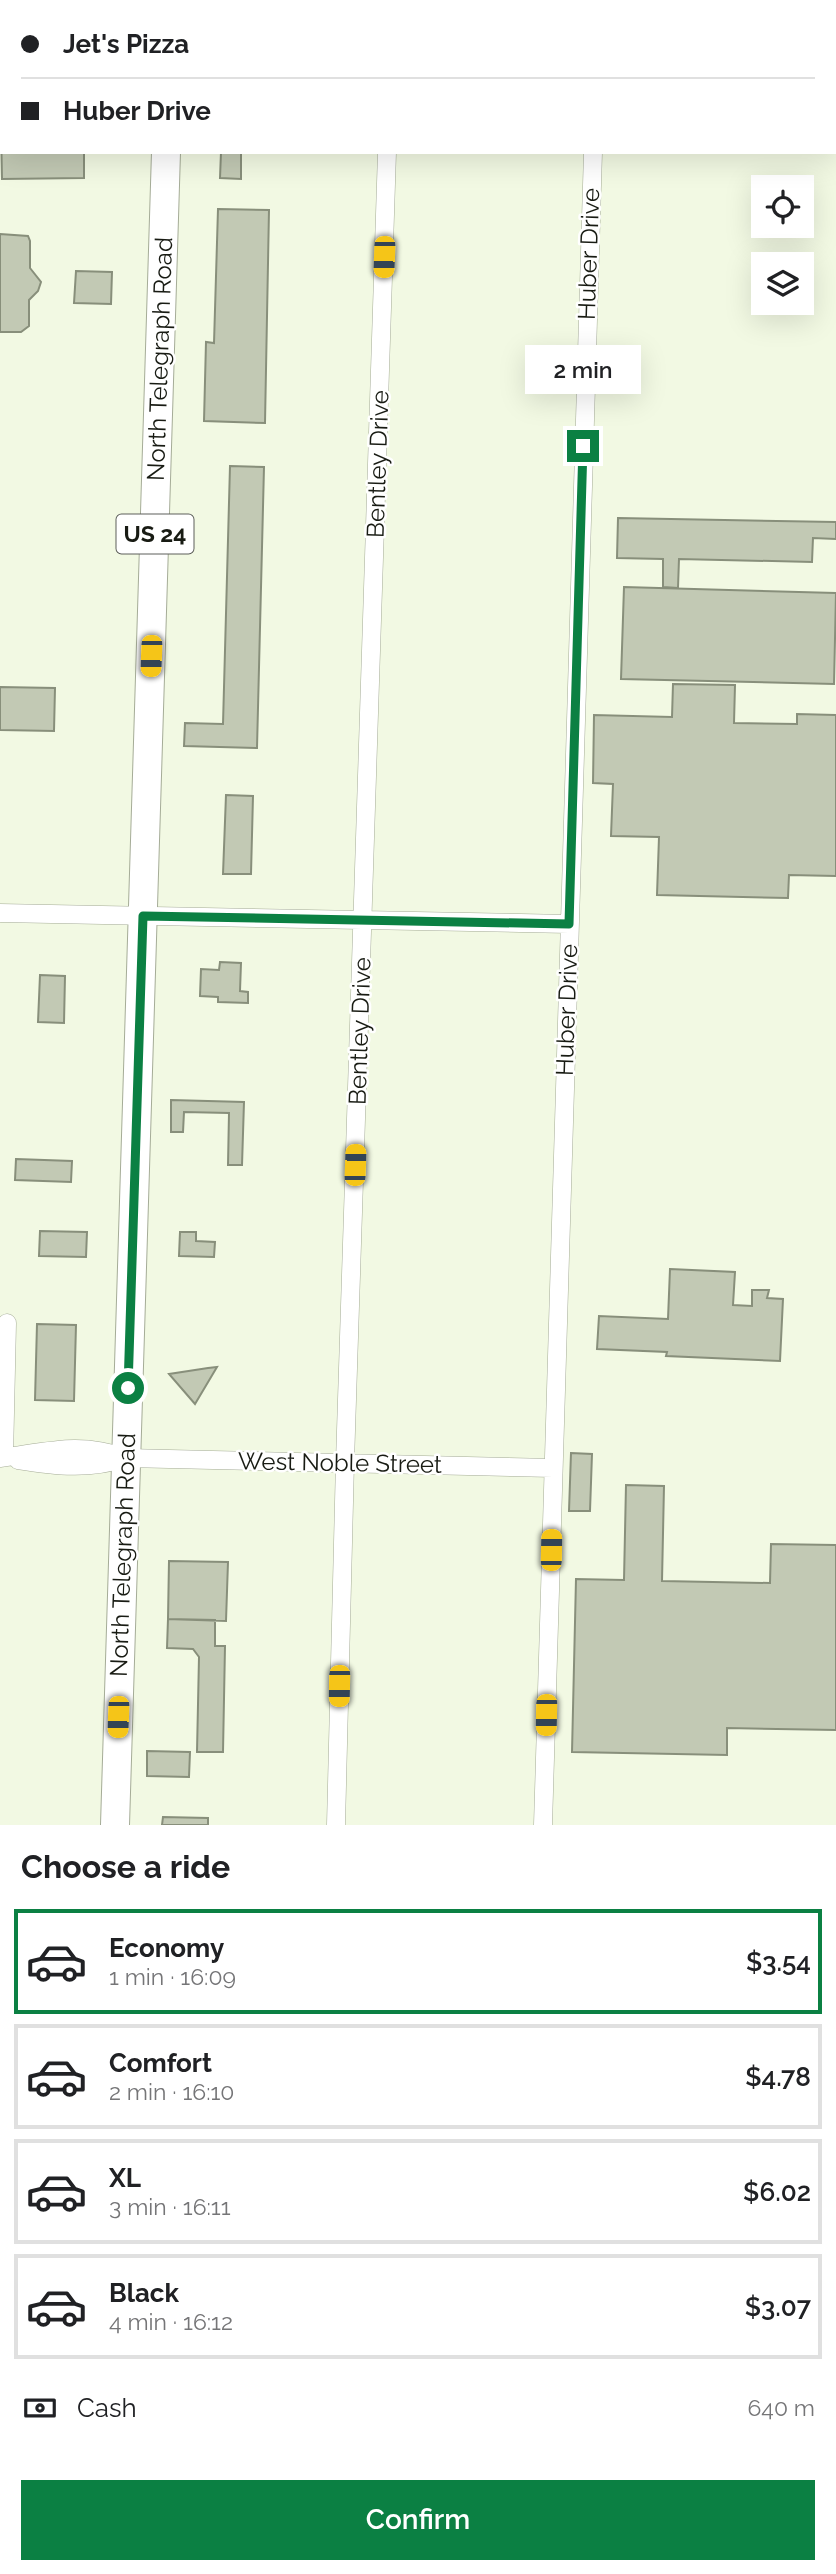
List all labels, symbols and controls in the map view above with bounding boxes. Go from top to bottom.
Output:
text: Jet's Pizza [63,29,189,59]
text: Huber Drive [63,96,211,126]
map controls [751,175,814,315]
button: locate [751,175,814,238]
street label: Huber Drive [572,187,605,321]
car [373,236,396,278]
street label: North Telegraph Road [141,237,178,481]
button: layers [751,252,814,315]
callout: 2 min [525,344,641,394]
text: 2 min [554,356,612,383]
street label: Bentley Drive [360,390,395,538]
route end [567,430,599,462]
road number: US 24 [116,514,194,554]
car [140,635,163,677]
street label: Huber Drive [550,943,583,1077]
street label: Bentley Drive [342,957,377,1105]
car [344,1144,367,1186]
route start [112,1372,144,1404]
street label: North Telegraph Road [104,1433,141,1677]
street label: West Noble Street [238,1446,442,1479]
car [541,1529,562,1571]
car [329,1665,350,1707]
car [536,1694,557,1736]
car [107,1696,130,1738]
text: Choose a ride [21,1848,230,1885]
icon: car [25,1930,88,1993]
text: Economy [109,1933,224,1963]
text: $3.54 [746,1947,811,1977]
text: 1 min · 16:09 [109,1963,236,1990]
icon: car [25,2045,88,2108]
text: Comfort [109,2048,212,2078]
text: $4.78 [745,2062,811,2092]
text: 2 min · 16:10 [109,2078,234,2105]
icon: car [25,2160,88,2223]
text: XL [109,2163,141,2193]
text: $6.02 [743,2177,811,2207]
text: 3 min · 16:11 [109,2193,231,2220]
icon: car [25,2275,88,2338]
text: Black [109,2278,179,2308]
text: $3.07 [745,2292,811,2322]
text: 4 min · 16:12 [109,2308,233,2335]
icon: cash [21,2389,59,2427]
text: Cash [77,2393,137,2423]
text: 640 m [747,2394,815,2421]
button: Confirm [21,2480,815,2560]

